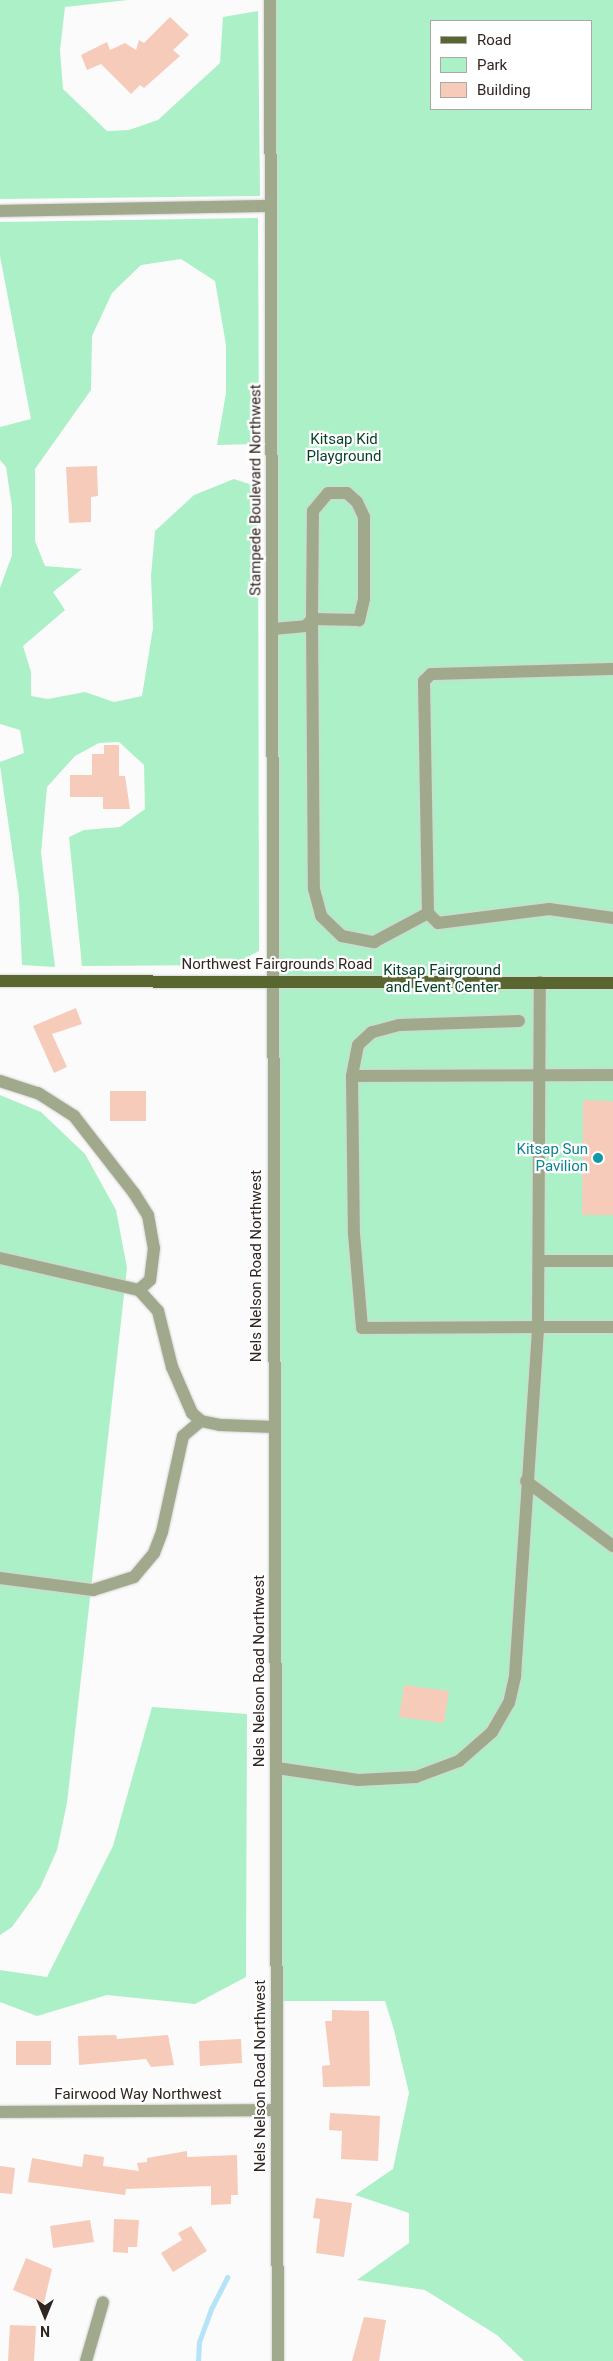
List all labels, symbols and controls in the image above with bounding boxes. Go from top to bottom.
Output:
legend [430,20,593,110]
text: Road [477,31,511,49]
text: Park [477,56,507,74]
text: Building [477,81,531,99]
street label: Stampede Boulevard Northwest [247,384,265,596]
park label: Kitsap Kid Playground [306,430,382,465]
street label: Northwest Fairgrounds Road [181,956,373,974]
park label: Kitsap Fairground and Event Center [383,961,501,996]
place label: Kitsap Sun Pavilion [517,1140,588,1175]
marker: Kitsap Sun Pavilion [592,1152,604,1164]
street label: Nels Nelson Road Northwest [248,1170,266,1362]
street label: Nels Nelson Road Northwest [251,1575,269,1767]
street label: Nels Nelson Road Northwest [252,1980,270,2172]
street label: Fairwood Way Northwest [54,2086,222,2104]
north arrow [20,2291,70,2341]
text: N [40,2323,50,2339]

